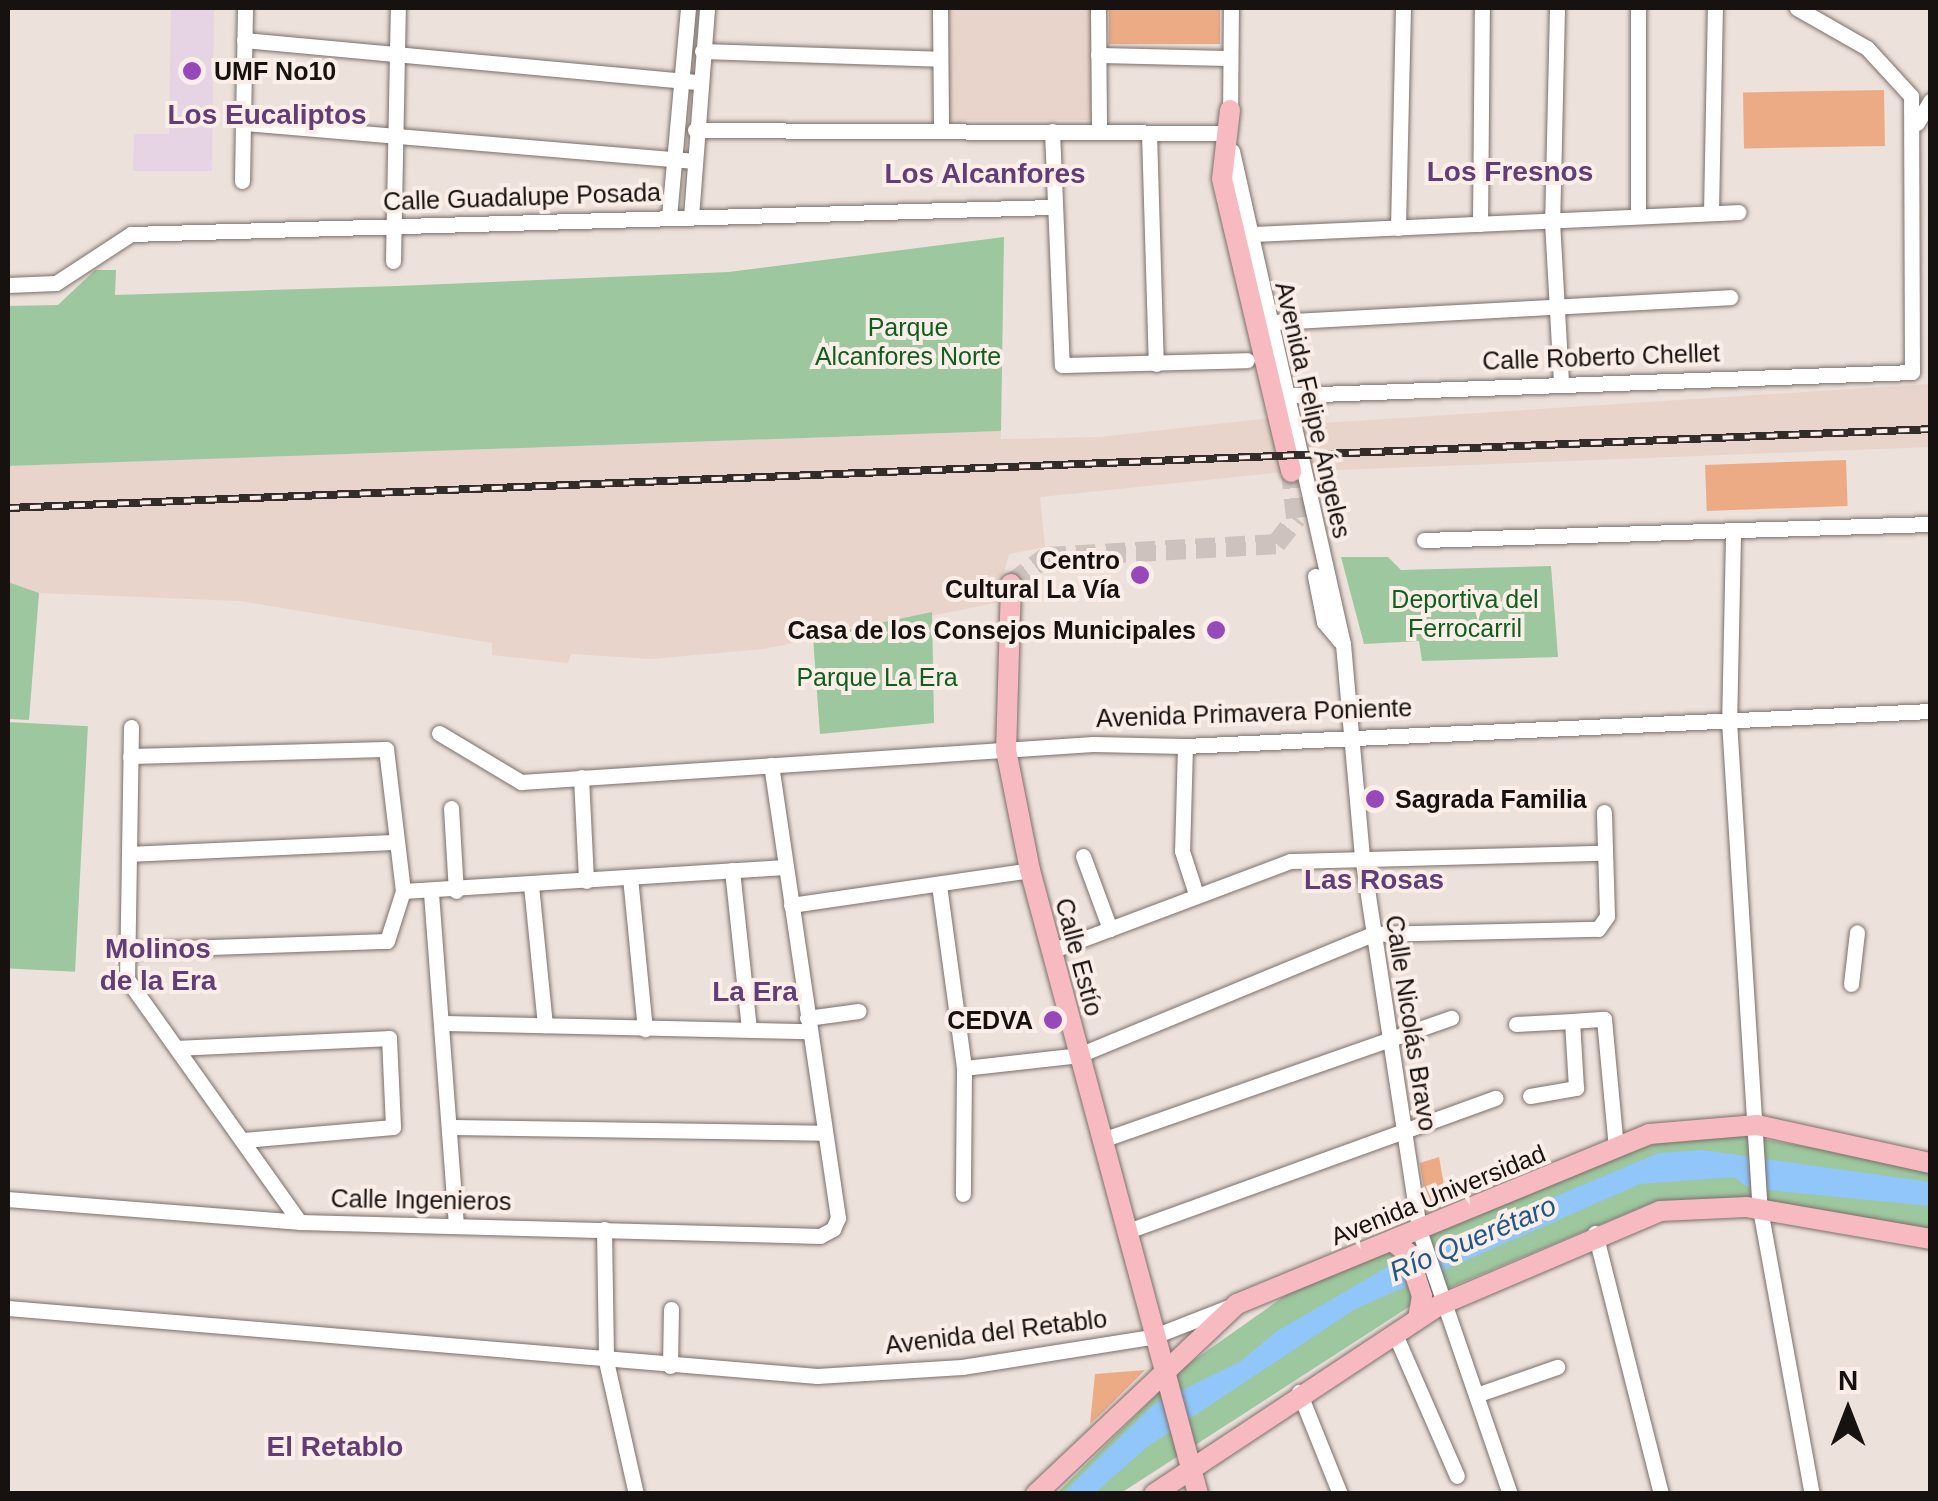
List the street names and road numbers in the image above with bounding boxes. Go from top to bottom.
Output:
street label: Calle Guadalupe Posada [383,177,661,217]
street label: Avenida Felipe Ángeles [1269,279,1357,541]
street label: Calle Roberto Chellet [1482,338,1720,376]
street label: Avenida Primavera Poniente [1095,692,1413,734]
street label: Calle Estío [1049,895,1109,1019]
street label: Calle Nicolás Bravo [1379,913,1443,1133]
street label: Avenida Universidad [1326,1138,1550,1252]
street label: Calle Ingenieros [330,1183,512,1217]
street label: Avenida del Retablo [883,1304,1109,1360]

